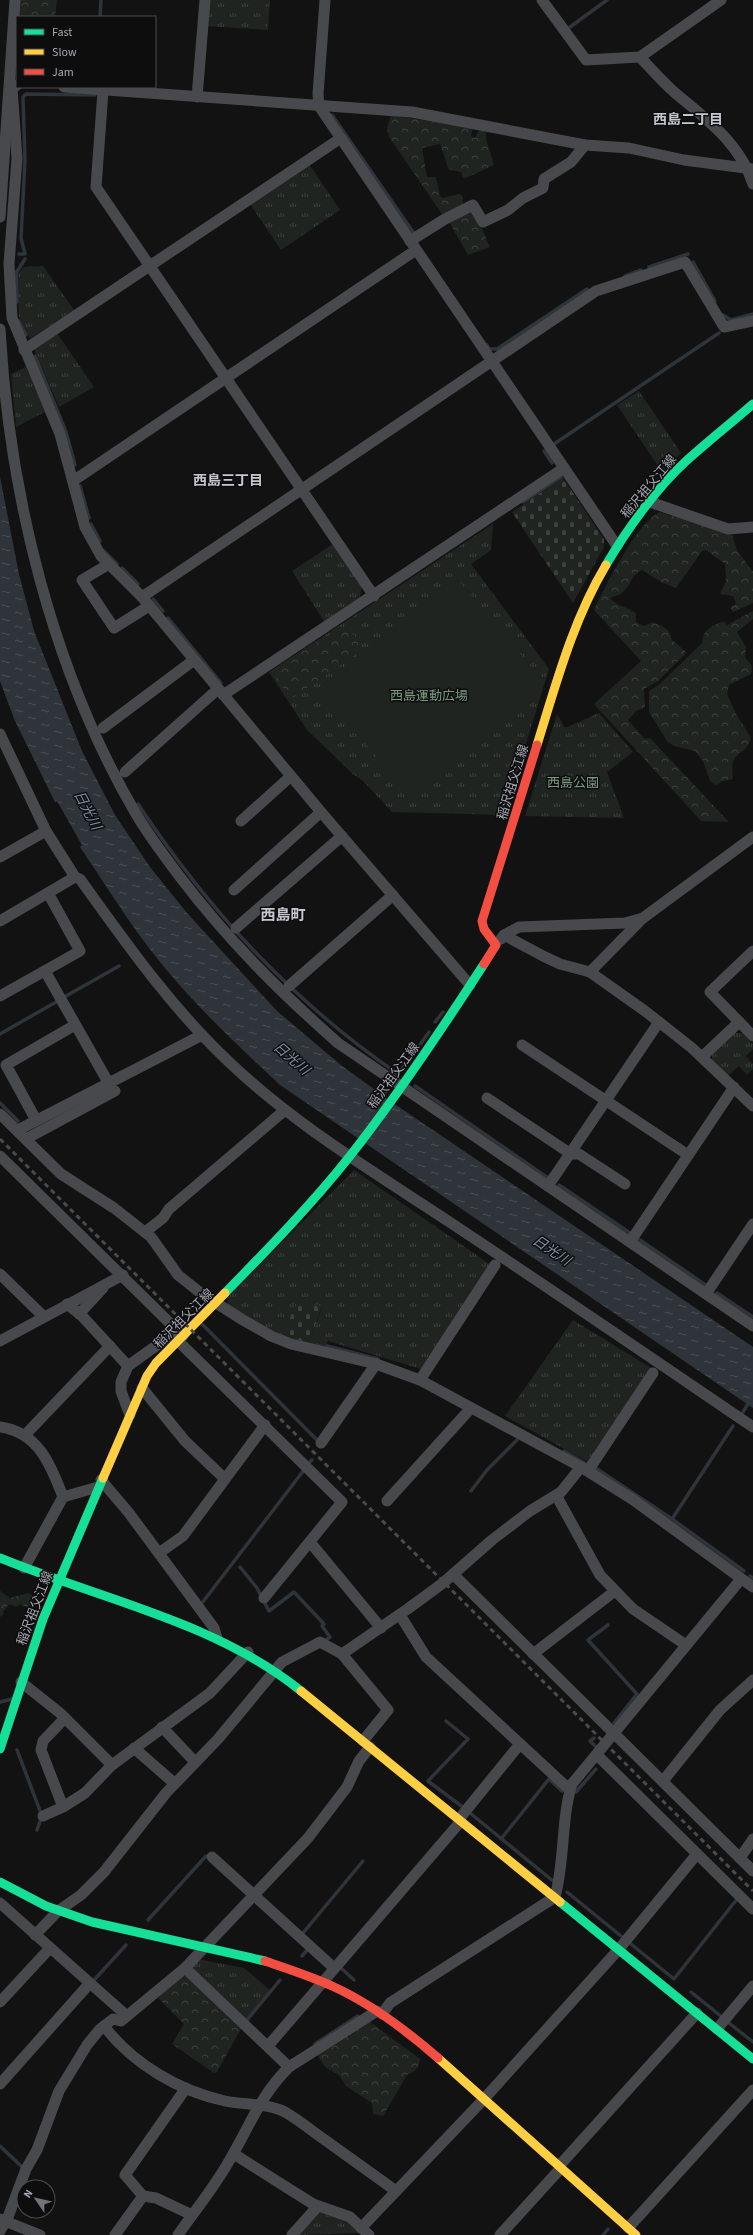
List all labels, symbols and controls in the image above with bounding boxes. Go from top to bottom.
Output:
legend [16,16,156,88]
text: Fast [52,24,72,41]
text: Slow [52,44,77,61]
text: Jam [52,64,74,81]
district label: 西島二丁目 [653,110,723,130]
street label: 稲沢祖父江線 [617,451,681,522]
district label: 西島三丁目 [193,471,263,491]
park label: 西島運動広場 [390,687,468,705]
street label: 稲沢祖父江線 [493,742,533,822]
park label: 西島公園 [547,774,599,792]
water label: 日光川 [68,787,107,835]
district label: 西島町 [260,905,306,926]
water label: 日光川 [269,1037,315,1081]
street label: 稲沢祖父江線 [364,1039,424,1112]
water label: 日光川 [528,1231,576,1272]
street label: 稲沢祖父江線 [150,1285,218,1353]
street label: 稲沢祖父江線 [13,1569,57,1648]
north arrow [16,2179,56,2219]
text: N [20,2186,36,2201]

